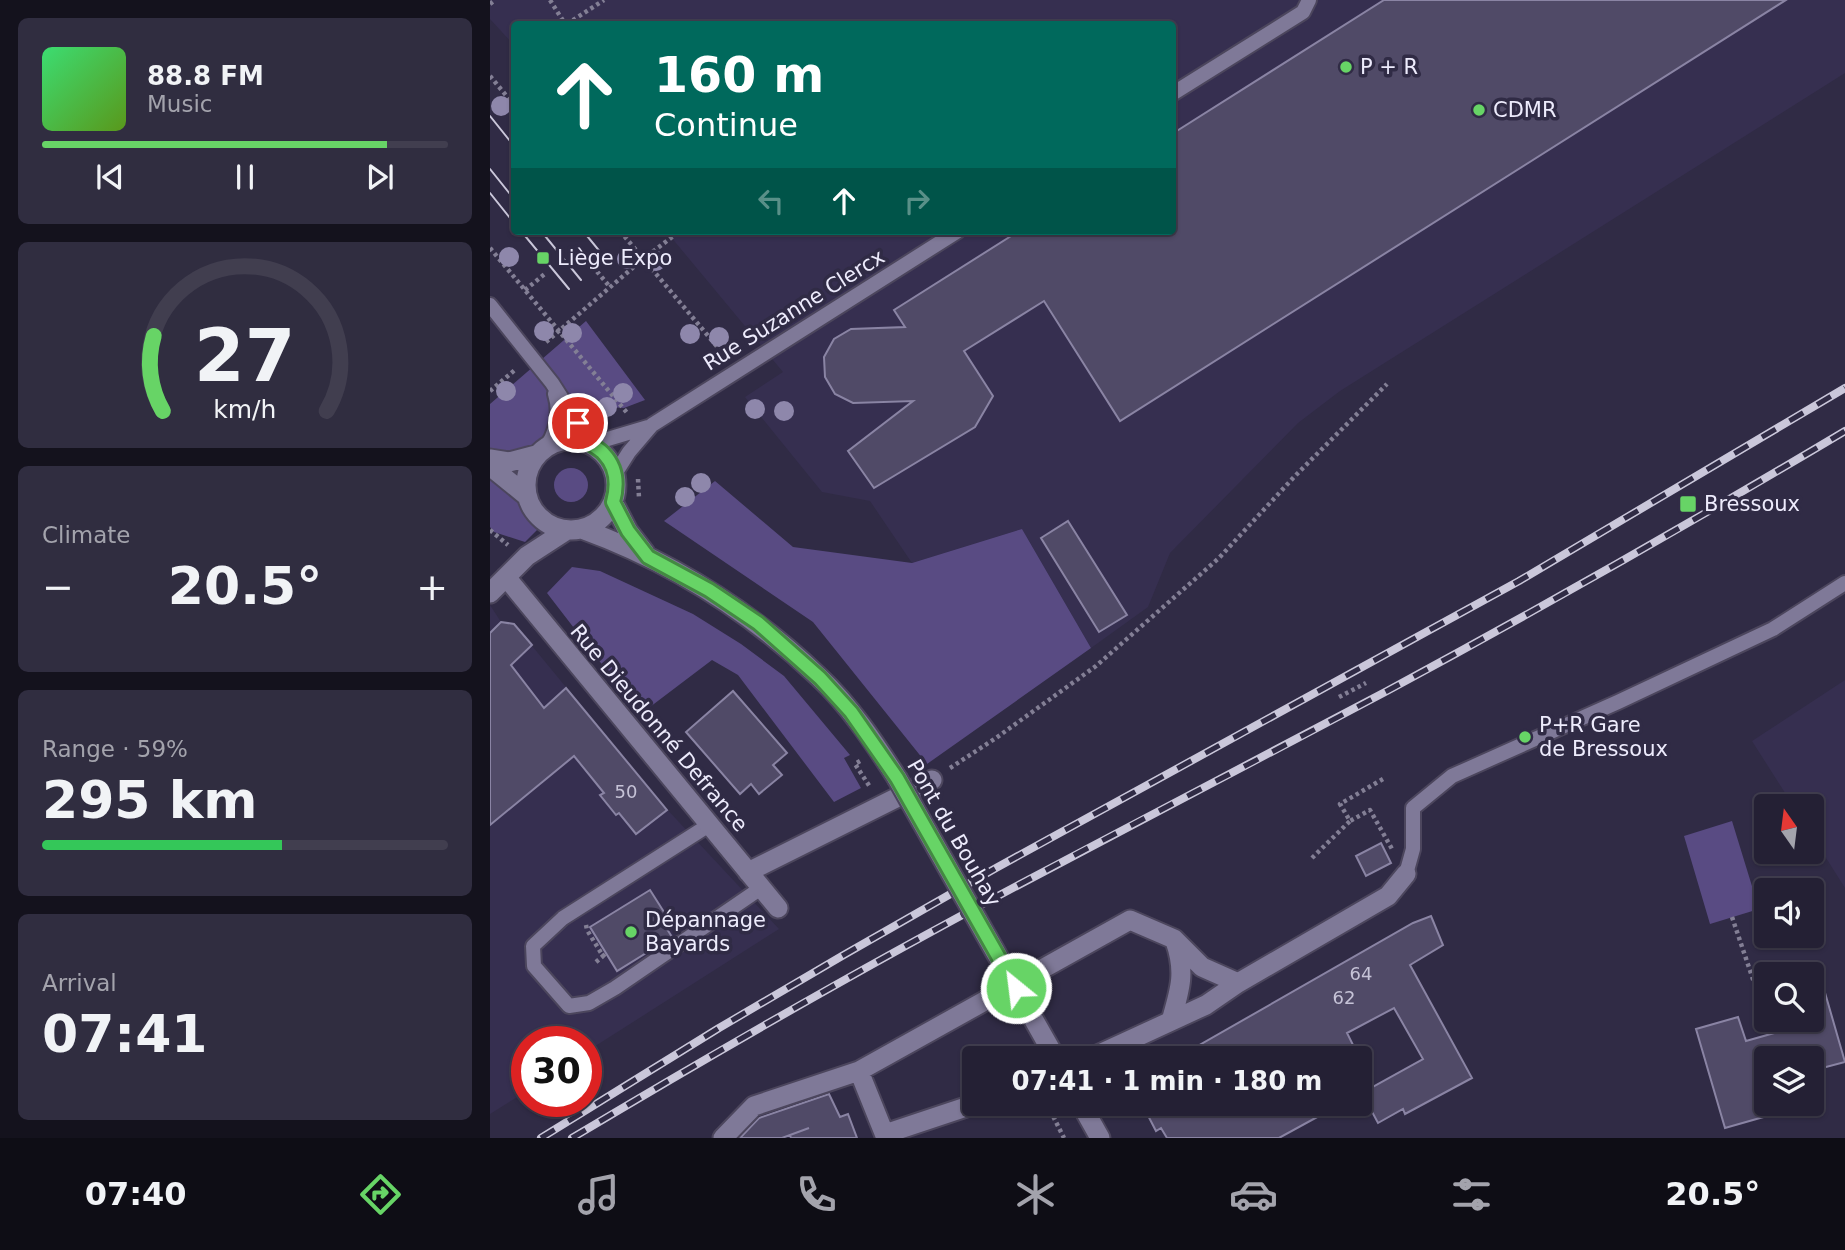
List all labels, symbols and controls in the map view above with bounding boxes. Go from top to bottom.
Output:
text: 160 m [654,47,824,104]
icon: ahead [539,49,630,140]
place label: P + R [1360,55,1418,79]
marker: P + R [1338,59,1354,75]
text: 88.8 FM [147,61,264,91]
text: Music [147,91,212,117]
place label: CDMR [1493,98,1557,122]
marker: CDMR [1471,102,1487,118]
text: Continue [654,106,798,144]
icon: previous [91,158,129,196]
icon: pause [226,158,264,196]
icon: next [361,158,399,196]
icon: left [752,182,790,220]
icon: ahead [825,182,863,220]
icon: right [898,182,936,220]
street label: Rue Suzanne Clercx [699,244,889,376]
place label: Liège Expo [557,246,672,270]
marker: Liège Expo [535,250,551,266]
text: 27 [194,313,296,398]
pin [548,393,608,453]
text: km/h [213,395,277,424]
icon: arrive [559,404,597,442]
place label: Bressoux [1704,492,1800,516]
marker: Bressoux [1678,494,1698,514]
text: Climate [42,522,131,548]
text: 20.5° [168,556,322,616]
text: − [42,565,74,609]
text: + [416,565,448,609]
street label: Rue Dieudonné Defrance [565,620,753,836]
place label: P+R Gare de Bressoux [1539,713,1668,761]
marker: P+R Gare de Bressoux [1517,729,1533,745]
text: Range · 59% [42,736,188,762]
street label: Pont du Bouhay [902,755,1006,911]
text: 295 km [42,770,257,830]
house number: 50 [615,781,637,802]
north arrow [1754,794,1824,864]
map controls [1754,794,1824,1116]
button: sound [1754,878,1824,948]
place label: Dépannage Bayards [645,908,766,956]
marker: Dépannage Bayards [623,924,639,940]
position arrow [979,951,1053,1025]
button: search [1754,962,1824,1032]
house number: 64 [1350,963,1372,984]
text: Arrival [42,970,117,996]
house number: 62 [1333,987,1355,1008]
text: 07:41 [42,1004,208,1064]
speed limit sign: 30 [511,1026,602,1117]
button: layers [1754,1046,1824,1116]
text: 07:41 · 1 min · 180 m [1012,1066,1322,1096]
icon: directions [356,1170,405,1219]
icon: music [574,1170,623,1219]
icon: phone [792,1170,841,1219]
icon: climate [1011,1170,1060,1219]
icon: car [1229,1170,1278,1219]
icon: filters [1447,1170,1496,1219]
text: 07:40 [85,1175,186,1213]
text: 20.5° [1665,1175,1760,1213]

